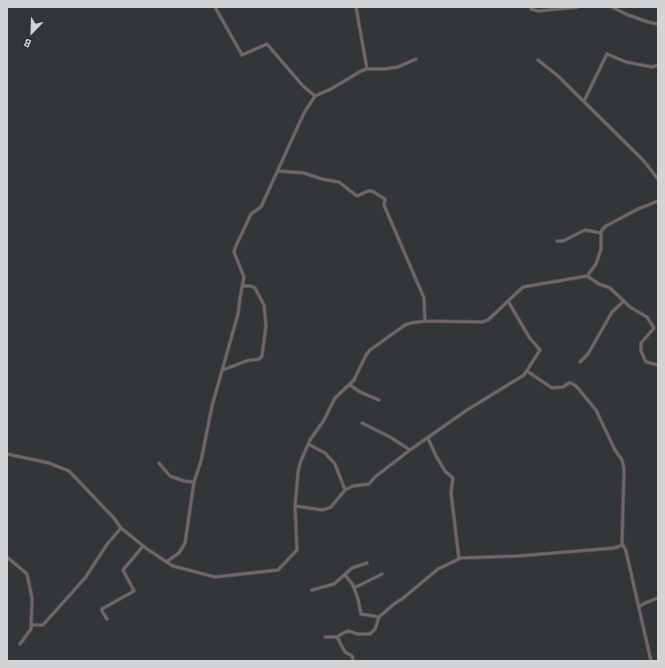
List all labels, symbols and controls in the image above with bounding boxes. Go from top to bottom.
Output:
north arrow [12,12,52,52]
text: B [22,35,33,51]

